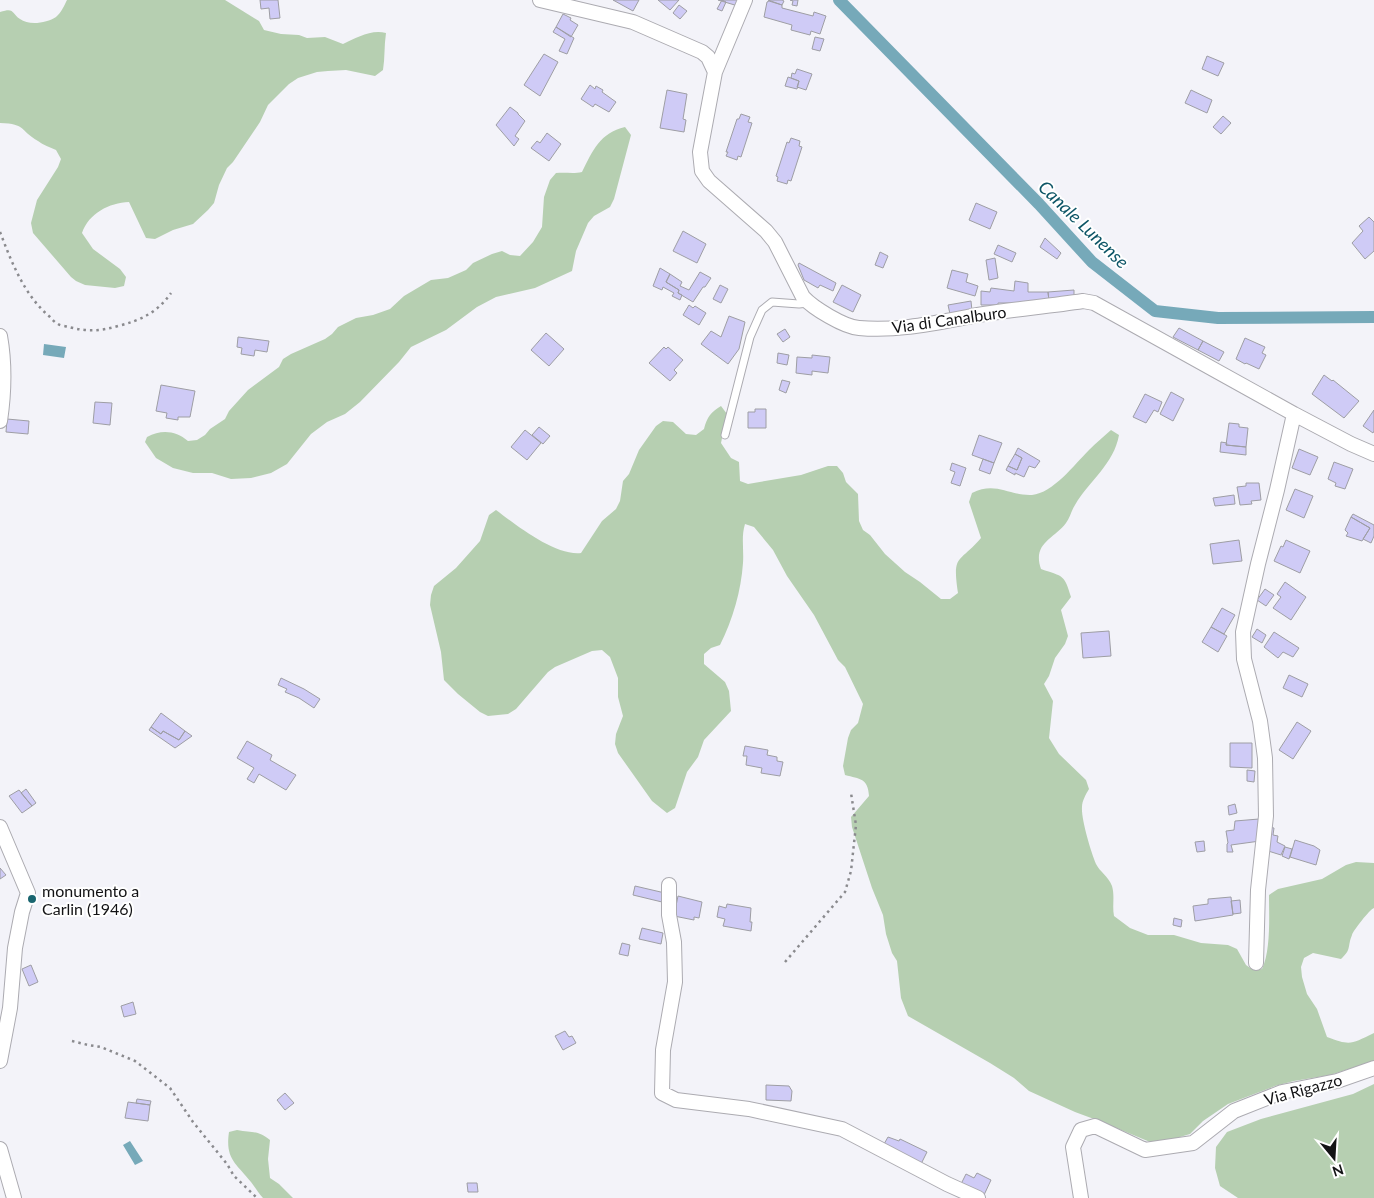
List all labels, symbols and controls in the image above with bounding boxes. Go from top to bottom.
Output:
water label: Canale Lunense [1034,175,1134,273]
street label: Via di Canalburo [891,302,1007,336]
place label: monumento a Carlin (1946) [42,881,139,918]
marker: monumento a Carlin (1946) [26,893,38,905]
street label: Via Rigazzo [1262,1069,1344,1109]
north arrow [1309,1133,1359,1183]
text: N [1330,1161,1346,1181]

